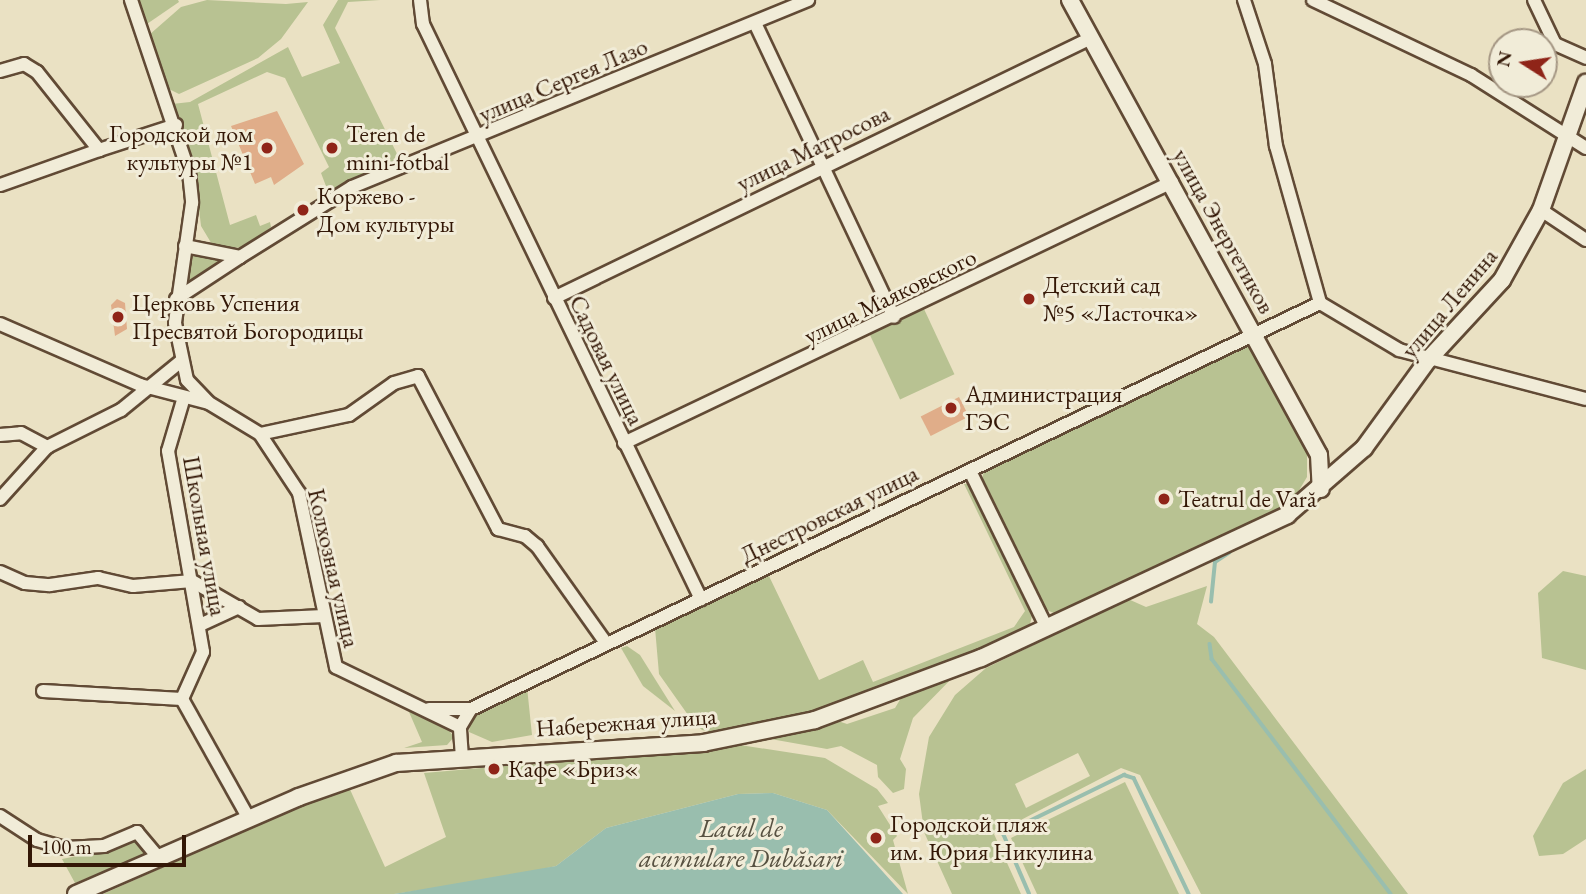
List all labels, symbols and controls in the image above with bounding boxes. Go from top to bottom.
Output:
north arrow [1488,28,1558,98]
street label: улица Сергея Лазо [474,31,652,129]
text: N [1490,49,1518,69]
street label: улица Матросова [732,99,894,197]
place label: Городской дом культуры №1 [109,120,253,176]
place label: Teren de mini-fotbal [346,120,449,176]
marker: Городской дом культуры №1 [259,140,275,156]
marker: Teren de mini-fotbal [324,140,340,156]
street label: улица Энергетиков [1167,143,1281,319]
place label: Коржево - Дом культуры [317,182,454,238]
marker: Коржево - Дом культуры [295,202,311,218]
street label: улица Маяковского [799,242,981,350]
street label: улица Ленина [1395,242,1503,364]
place label: Детский сад №5 «Ласточка» [1043,271,1198,327]
place label: Церковь Успения Пресвятой Богородицы [132,289,364,345]
street label: Садовая улица [563,290,651,430]
marker: Детский сад №5 «Ласточка» [1021,291,1037,307]
marker: Церковь Успения Пресвятой Богородицы [110,309,126,325]
place label: Администрация ГЭС [965,380,1122,436]
marker: Администрация ГЭС [943,400,959,416]
street label: Школьная улица [177,454,233,618]
street label: Днестровская улица [735,458,923,570]
place label: Teatrul de Vară [1178,485,1316,513]
street label: Колхозная улица [302,486,366,650]
marker: Teatrul de Vară [1156,491,1172,507]
street label: Набережная улица [535,701,717,743]
place label: Кафе «Бриз« [508,755,639,783]
marker: Кафе «Бриз« [486,761,502,777]
place label: Городской пляж им. Юрия Никулина [890,810,1093,866]
water label: Lacul de acumulare Dubăsari [639,813,843,874]
scale bar [32,820,189,864]
marker: Городской пляж им. Юрия Никулина [868,830,884,846]
text: 100 m [41,833,92,860]

